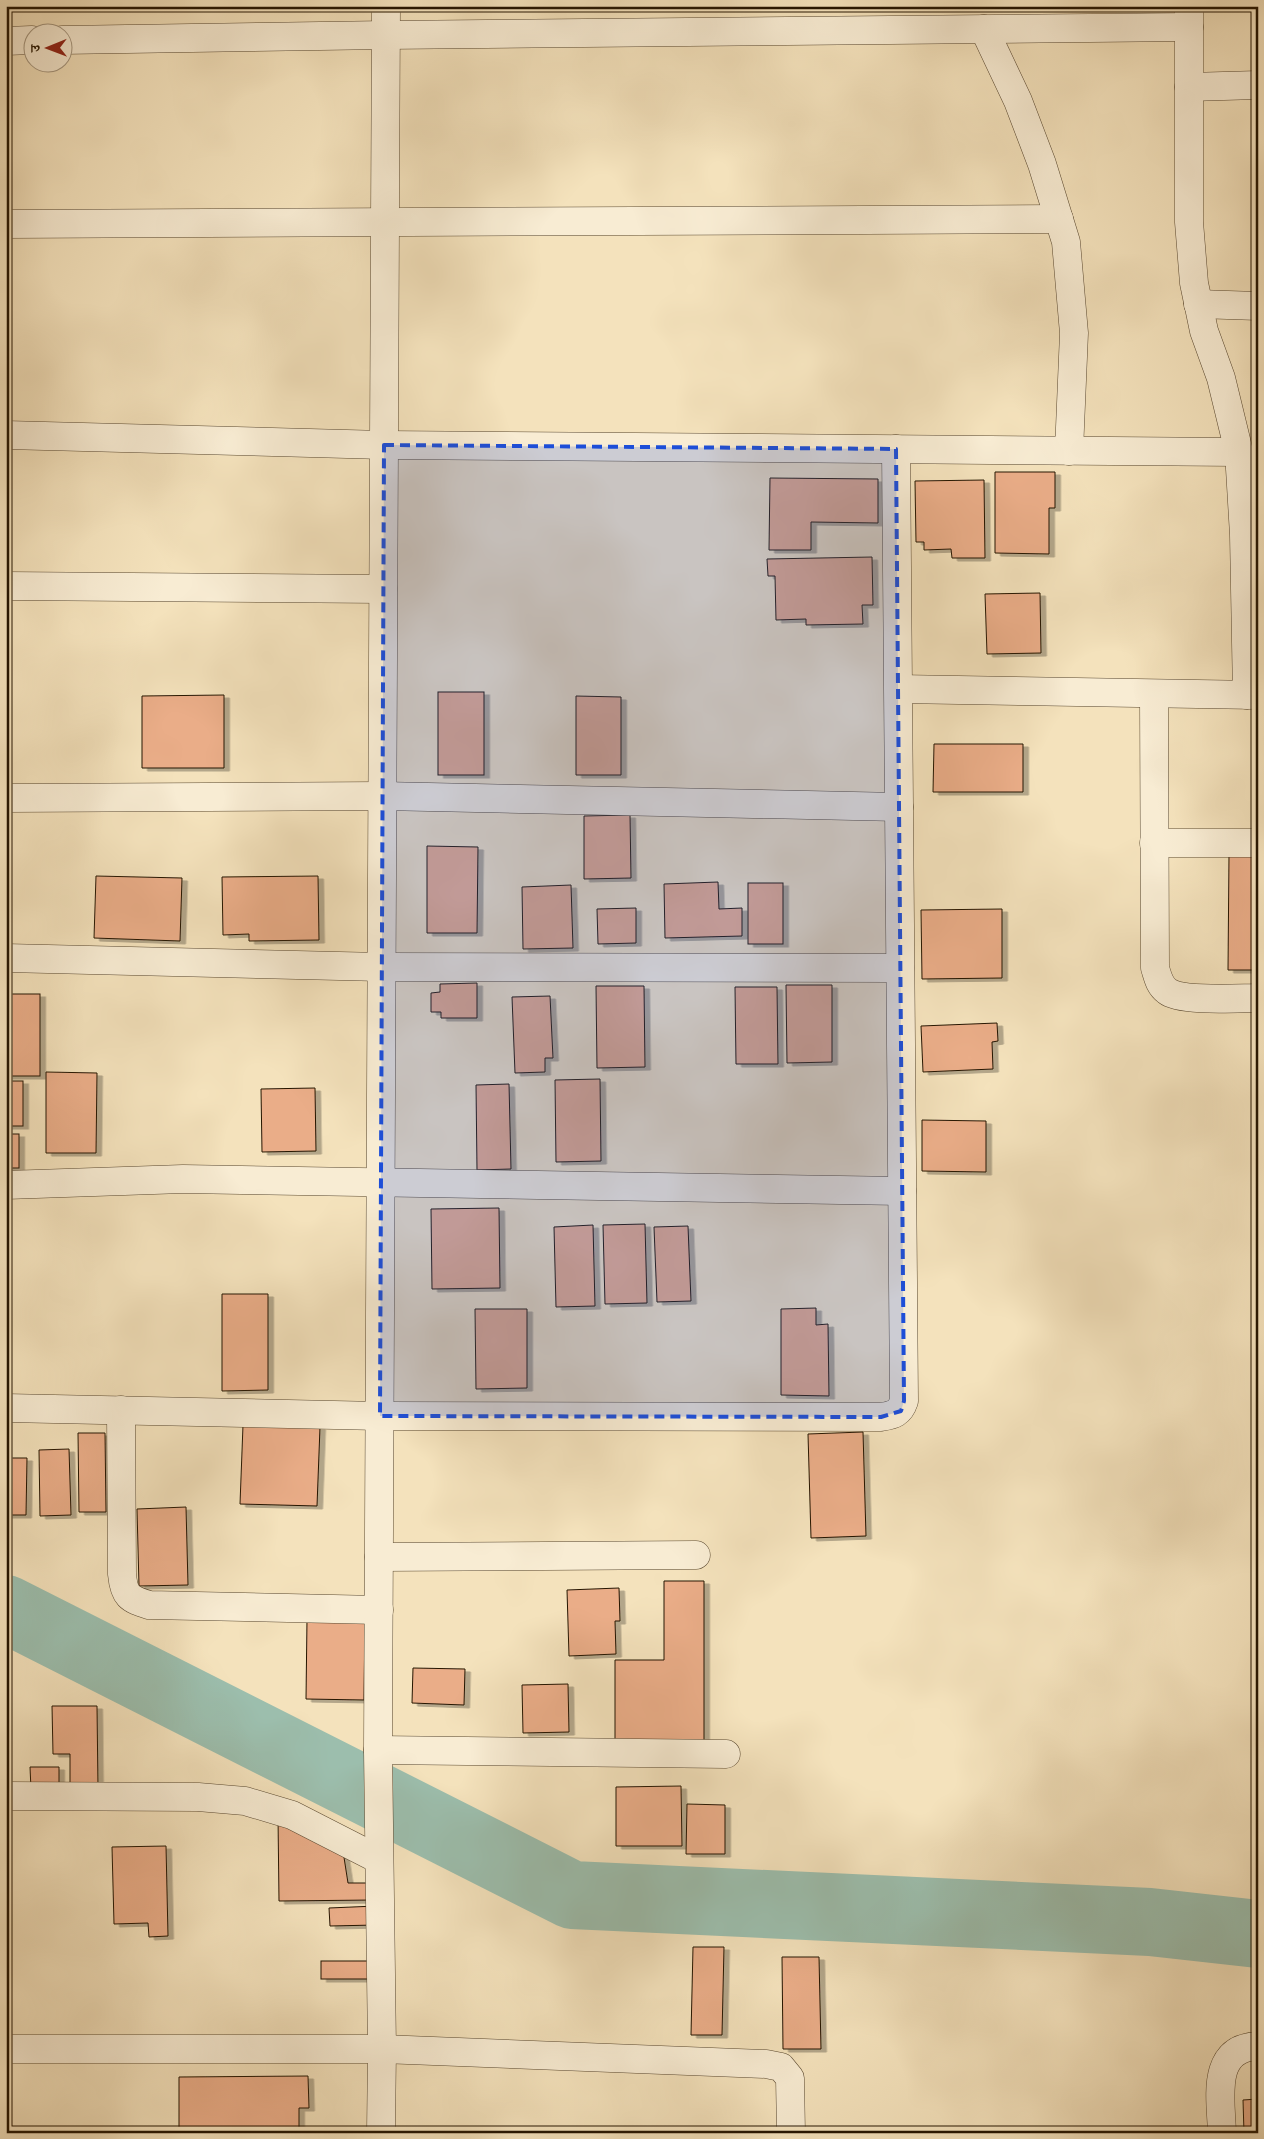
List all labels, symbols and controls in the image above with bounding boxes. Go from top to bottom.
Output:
north arrow [22,22,72,72]
text: उ [27,44,44,53]

